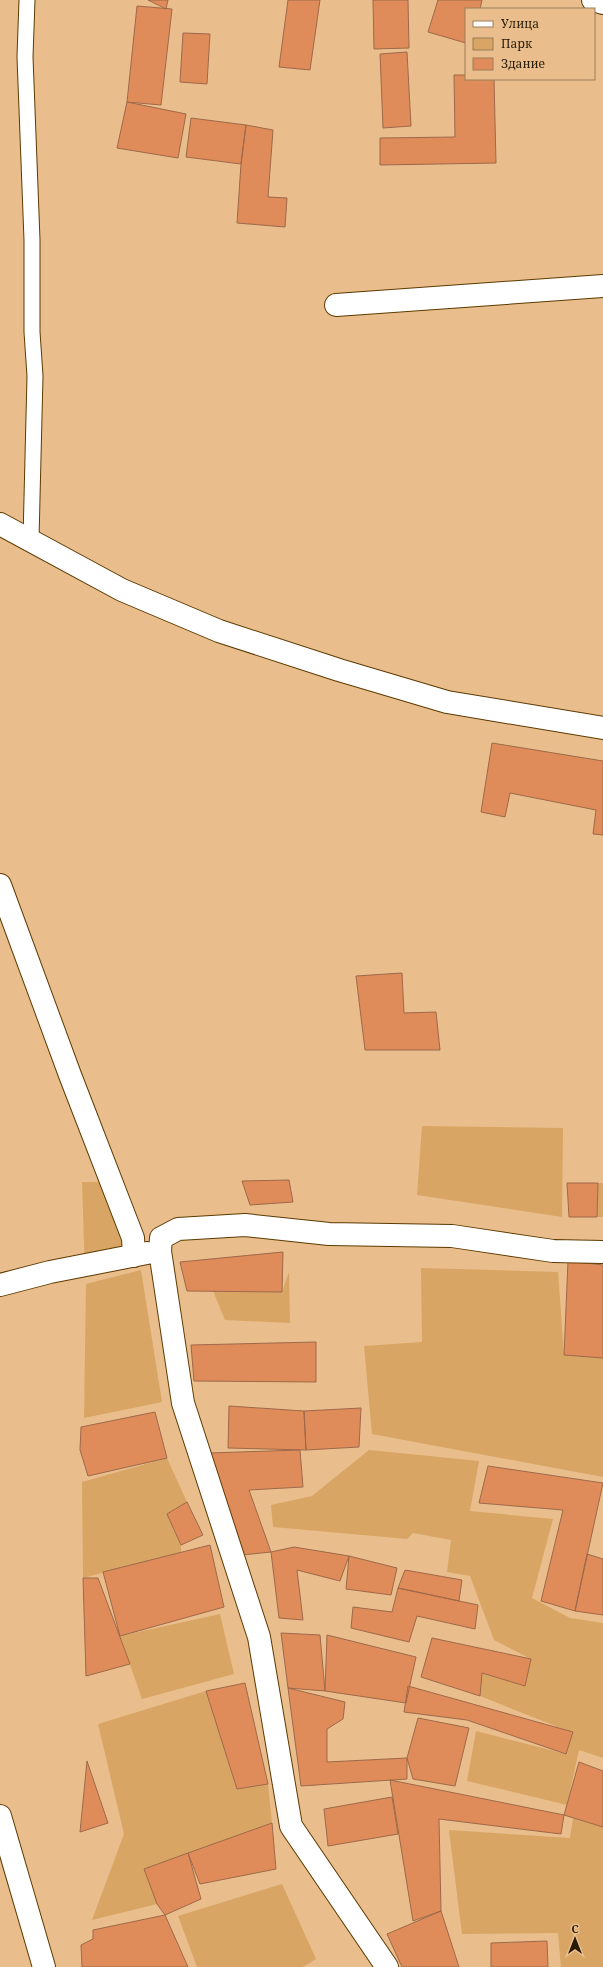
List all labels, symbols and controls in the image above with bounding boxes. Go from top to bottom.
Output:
legend [465,8,595,80]
text: Улица [501,15,539,32]
text: Парк [501,35,533,52]
text: Здание [501,55,545,72]
north arrow [555,1919,595,1959]
text: С [571,1921,579,1936]

